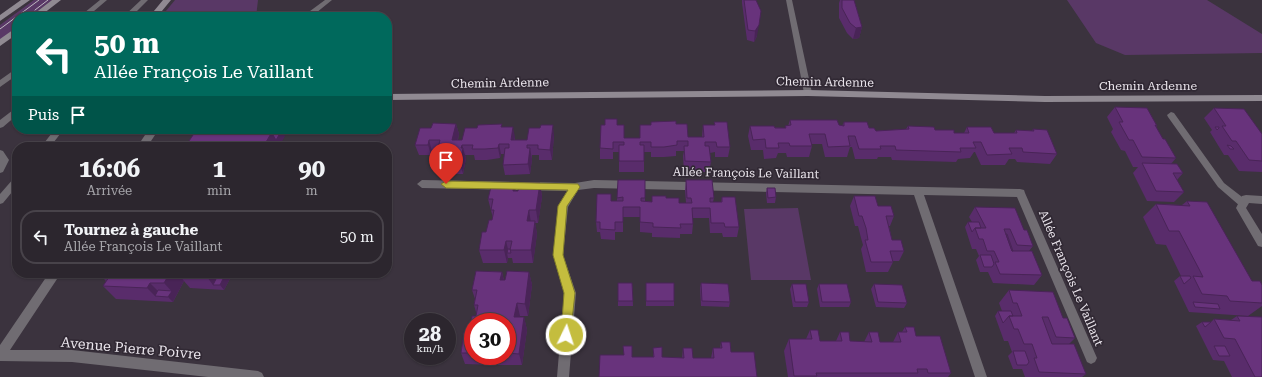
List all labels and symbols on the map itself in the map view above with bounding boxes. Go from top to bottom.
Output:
street label: Chemin Ardenne [776,74,875,90]
street label: Chemin Ardenne [451,75,550,91]
street label: Chemin Ardenne [1099,79,1197,93]
pin [429,143,463,184]
street label: Allée François Le Vaillant [673,165,820,181]
street label: Allée François Le Vaillant [1036,208,1106,349]
speed limit sign: 30 [464,313,516,365]
position arrow [545,314,587,356]
street label: Avenue Pierre Poivre [60,334,202,362]

